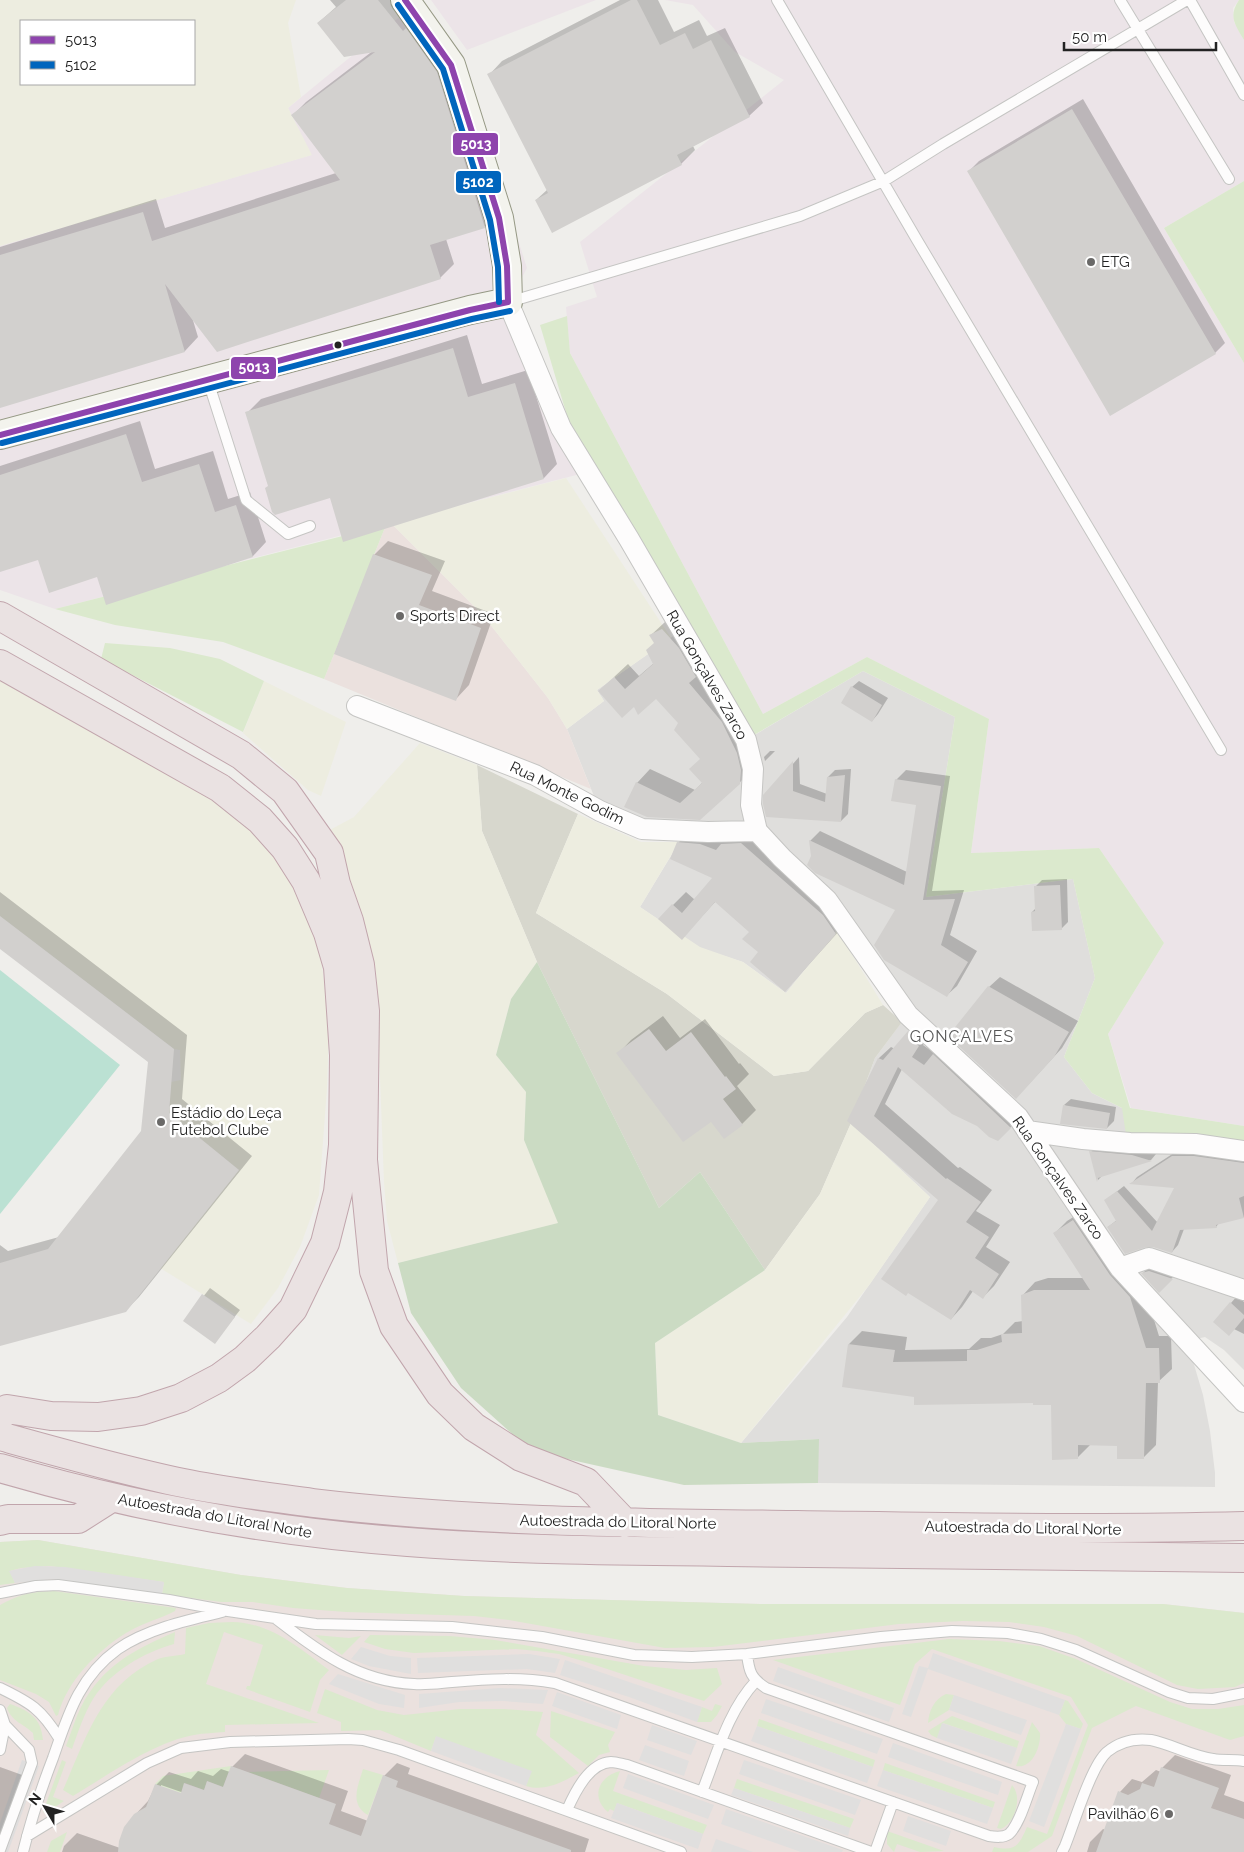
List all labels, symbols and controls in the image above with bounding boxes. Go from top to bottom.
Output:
legend [20,20,195,85]
scale bar [1064,20,1216,52]
text: 50 m [1072,28,1107,46]
text: 5013 [65,31,97,49]
text: 5102 [65,56,97,74]
line badge: 5013 [452,132,499,156]
text: 5013 [460,136,492,152]
line badge: 5102 [455,170,502,194]
text: 5102 [462,174,494,190]
place label: ETG [1101,253,1130,271]
marker: ETG [1085,256,1097,268]
unlabelled marker [333,340,343,350]
line badge: 5013 [230,356,277,380]
text: 5013 [238,359,270,375]
place label: Sports Direct [410,607,500,625]
street label: Rua Gonçalves Zarco [663,607,751,743]
marker: Sports Direct [394,610,406,622]
street label: Rua Monte Godim [507,758,627,828]
district label: GONÇALVES [910,1027,1014,1046]
place label: Estádio do Leça Futebol Clube [171,1104,282,1139]
street label: Rua Gonçalves Zarco [1009,1113,1107,1243]
marker: Estádio do Leça Futebol Clube [155,1116,167,1128]
street label: Autoestrada do Litoral Norte [117,1490,314,1542]
street label: Autoestrada do Litoral Norte [520,1511,717,1533]
street label: Autoestrada do Litoral Norte [925,1517,1122,1539]
north arrow [20,1782,70,1832]
text: N [25,1790,44,1808]
place label: Pavilhão 6 [1088,1805,1159,1823]
marker: Pavilhão 6 [1163,1808,1175,1820]

